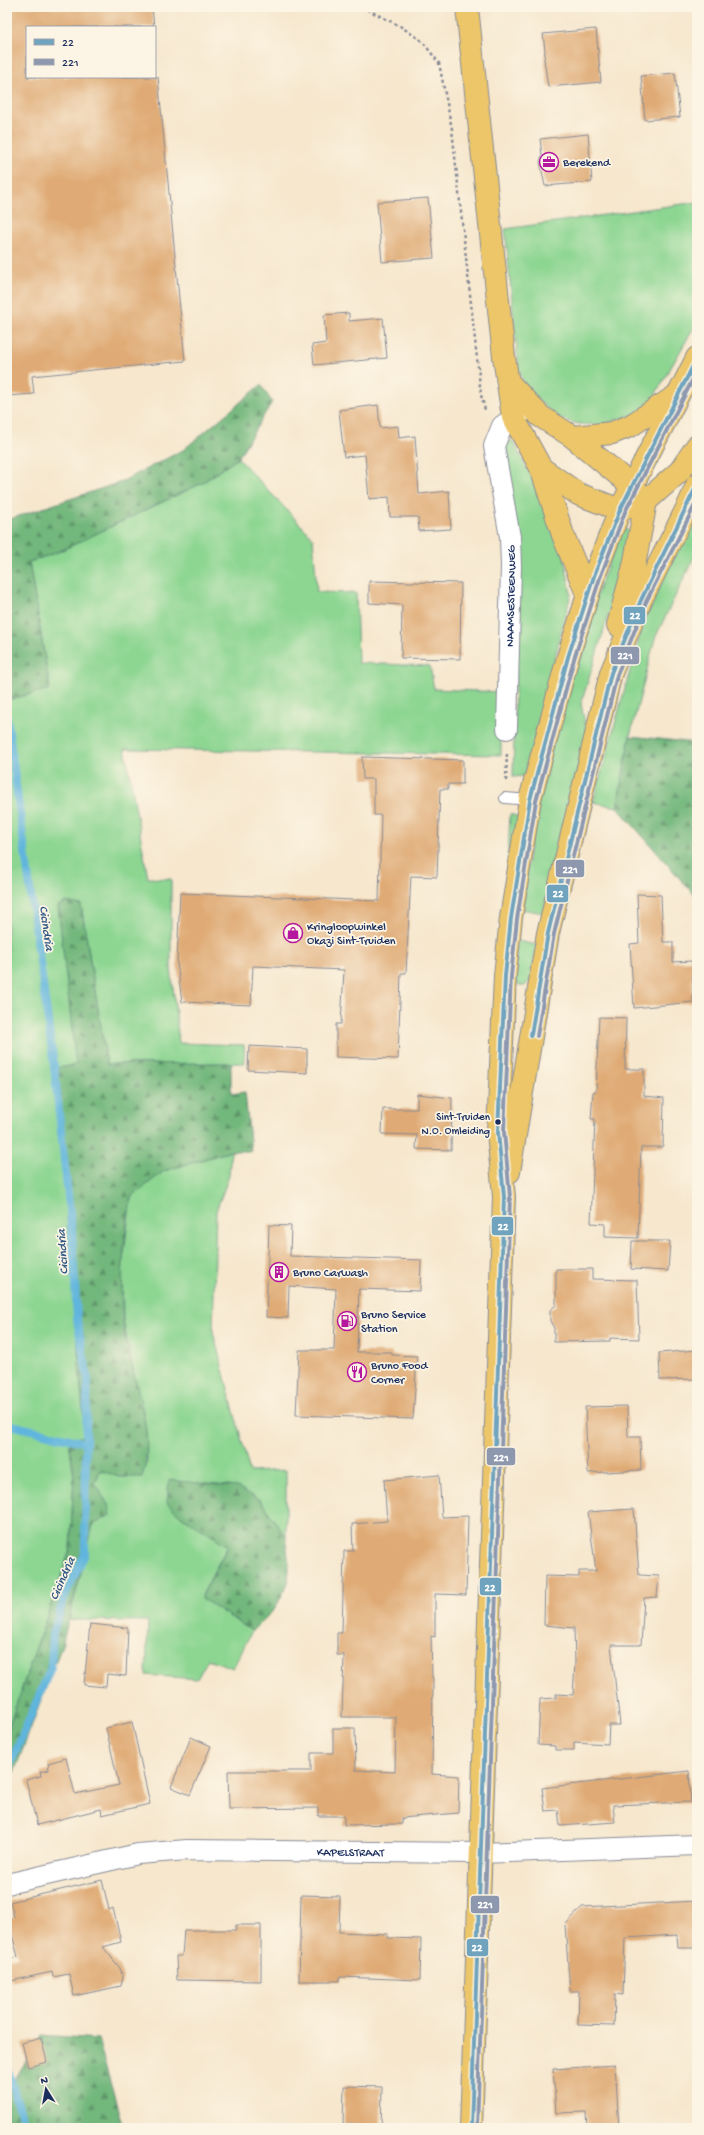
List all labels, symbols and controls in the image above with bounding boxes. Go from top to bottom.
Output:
legend [26,26,156,78]
text: 22 [62,37,74,51]
text: 221 [62,57,79,71]
office icon: Berekend [538,151,560,173]
place label: Berekend [562,157,611,171]
street label: NAAMSESTEENWEG [504,544,520,647]
line badge: 22 [623,606,646,625]
text: 22 [630,611,641,623]
line badge: 221 [610,646,640,665]
text: 221 [617,651,633,663]
line badge: 221 [555,859,585,878]
text: 221 [562,865,578,877]
line badge: 22 [546,884,569,903]
text: 22 [553,889,564,901]
water label: Cicindria [35,905,56,953]
place label: Kringloopwinkel Okazi Sint-Truiden [307,921,396,949]
shop icon: Kringloopwinkel Okazi Sint-Truiden [282,922,304,944]
place label: Sint-Truiden N.O. Omleiding [421,1112,491,1138]
marker: Sint-Truiden N.O. Omleiding [493,1117,503,1127]
line badge: 22 [491,1216,514,1236]
text: 22 [498,1222,509,1234]
water label: Cicindria [54,1228,73,1275]
building icon: Bruno Carwash [268,1261,290,1283]
place label: Bruno Carwash [292,1267,369,1281]
place label: Bruno Service Station [360,1309,427,1337]
fuel station icon: Bruno Service Station [336,1310,358,1332]
place label: Bruno Food Corner [370,1360,428,1388]
restaurant icon: Bruno Food Corner [346,1361,368,1383]
line badge: 221 [486,1447,516,1466]
text: 221 [493,1453,509,1465]
water label: Cicindria [47,1554,80,1603]
line badge: 22 [479,1577,502,1596]
text: 22 [485,1583,496,1595]
street label: KAPELSTRAAT [317,1846,386,1861]
line badge: 221 [470,1895,500,1914]
text: 221 [477,1900,493,1912]
line badge: 22 [466,1938,489,1957]
text: 22 [472,1943,483,1955]
north arrow [26,2069,66,2109]
text: N [40,2075,49,2088]

